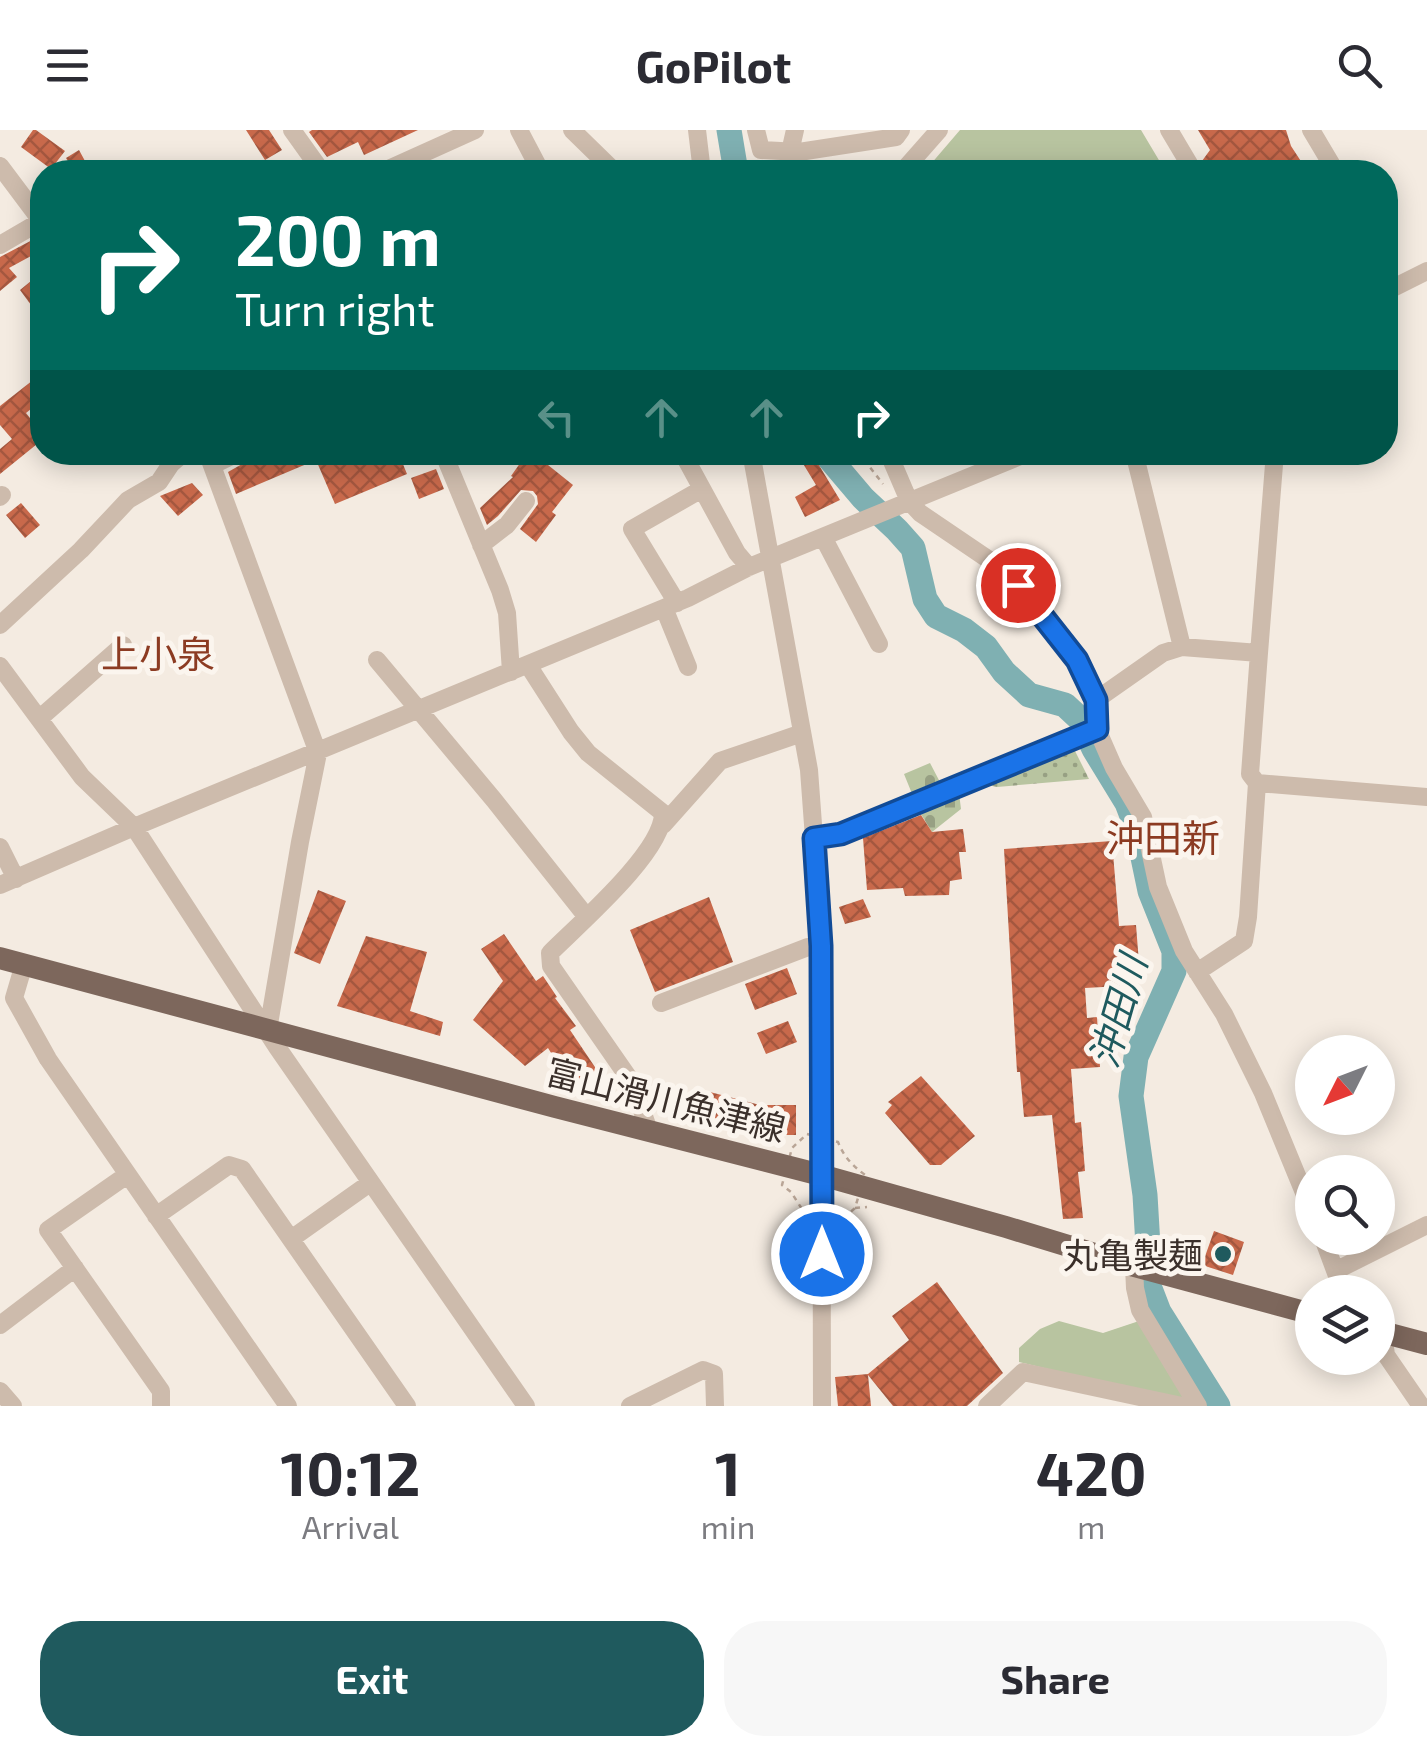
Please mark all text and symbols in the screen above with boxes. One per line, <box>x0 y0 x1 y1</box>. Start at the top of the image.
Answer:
icon: menu <box>40 38 95 93</box>
text: GoPilot <box>636 38 791 92</box>
icon: search <box>1332 38 1387 93</box>
text: 200 m <box>235 196 441 280</box>
icon: right <box>70 200 200 330</box>
text: Turn right <box>235 281 435 335</box>
icon: left <box>529 390 584 445</box>
icon: ahead <box>634 390 689 445</box>
icon: ahead <box>739 390 794 445</box>
icon: right <box>844 390 899 445</box>
pin <box>976 543 1061 628</box>
icon: arrive <box>991 558 1046 613</box>
district label: 上小泉 <box>101 630 215 676</box>
district label: 沖田新 <box>1106 814 1220 860</box>
water label: 沖田川 <box>1079 946 1156 1072</box>
north arrow <box>1295 1035 1395 1135</box>
map controls <box>1295 1035 1395 1375</box>
street label: 富山滑川魚津線 <box>542 1049 790 1149</box>
button: search <box>1295 1155 1395 1255</box>
position arrow <box>770 1202 874 1306</box>
place label: 丸亀製麺 <box>1063 1233 1203 1275</box>
marker: 丸亀製麺 <box>1212 1243 1234 1265</box>
button: layers <box>1295 1275 1395 1375</box>
text: 10:12 <box>280 1436 420 1508</box>
text: 1 <box>715 1436 741 1508</box>
text: 420 <box>1036 1436 1147 1508</box>
text: Arrival <box>302 1507 399 1545</box>
text: min <box>701 1507 755 1545</box>
text: m <box>1077 1507 1105 1545</box>
button: Exit <box>40 1621 704 1736</box>
button: Share <box>724 1621 1387 1736</box>

